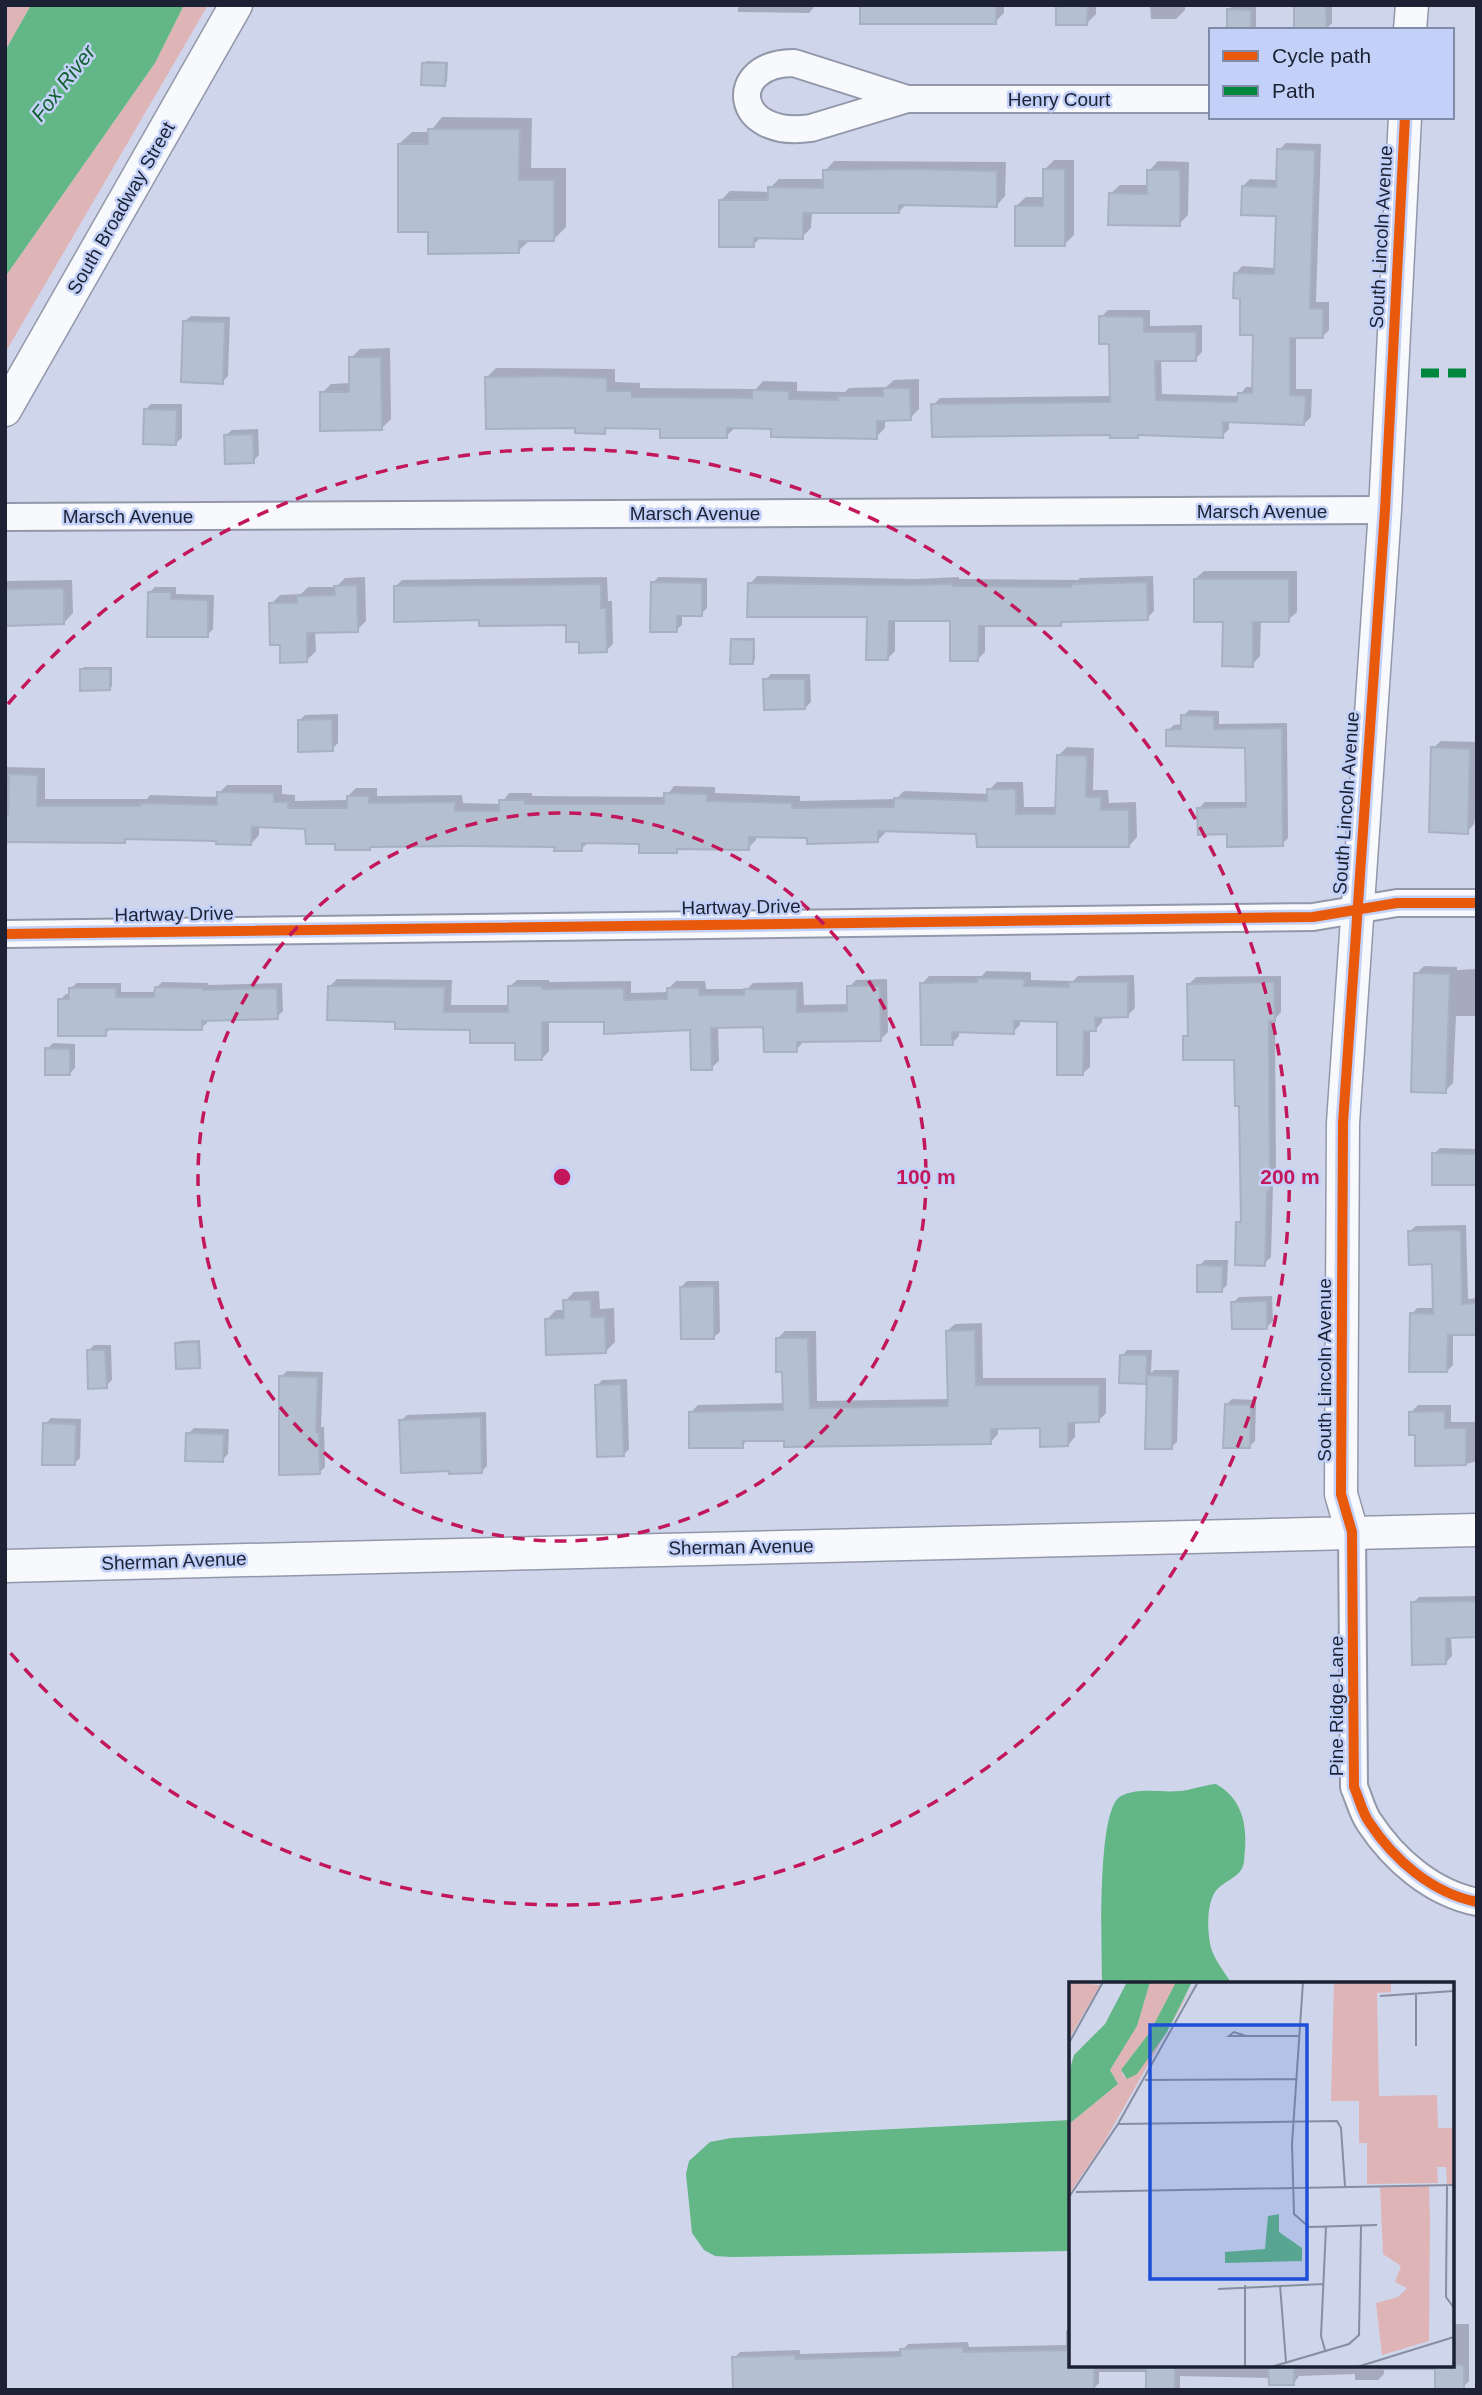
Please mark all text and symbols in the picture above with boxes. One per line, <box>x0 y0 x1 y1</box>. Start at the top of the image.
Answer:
legend <box>1209 28 1454 119</box>
water label: Fox River <box>26 40 100 125</box>
text: Cycle path <box>1272 44 1371 67</box>
text: Path <box>1272 79 1315 102</box>
street label: Henry Court <box>1008 89 1111 110</box>
street label: South Broadway Street <box>63 118 179 298</box>
street label: South Lincoln Avenue <box>1366 145 1396 329</box>
street label: Marsch Avenue <box>1197 501 1327 522</box>
street label: Marsch Avenue <box>630 503 760 524</box>
street label: Marsch Avenue <box>63 506 193 527</box>
street label: South Lincoln Avenue <box>1329 711 1363 895</box>
street label: Hartway Drive <box>681 895 801 919</box>
street label: Hartway Drive <box>114 902 234 926</box>
centre of rings <box>550 1165 574 1189</box>
text: 100 m <box>896 1165 956 1188</box>
text: 200 m <box>1260 1165 1320 1188</box>
street label: South Lincoln Avenue <box>1314 1278 1335 1462</box>
street label: Sherman Avenue <box>668 1535 814 1559</box>
street label: Sherman Avenue <box>101 1548 247 1574</box>
street label: Pine Ridge Lane <box>1326 1636 1347 1776</box>
inset map <box>1069 1982 1454 2367</box>

